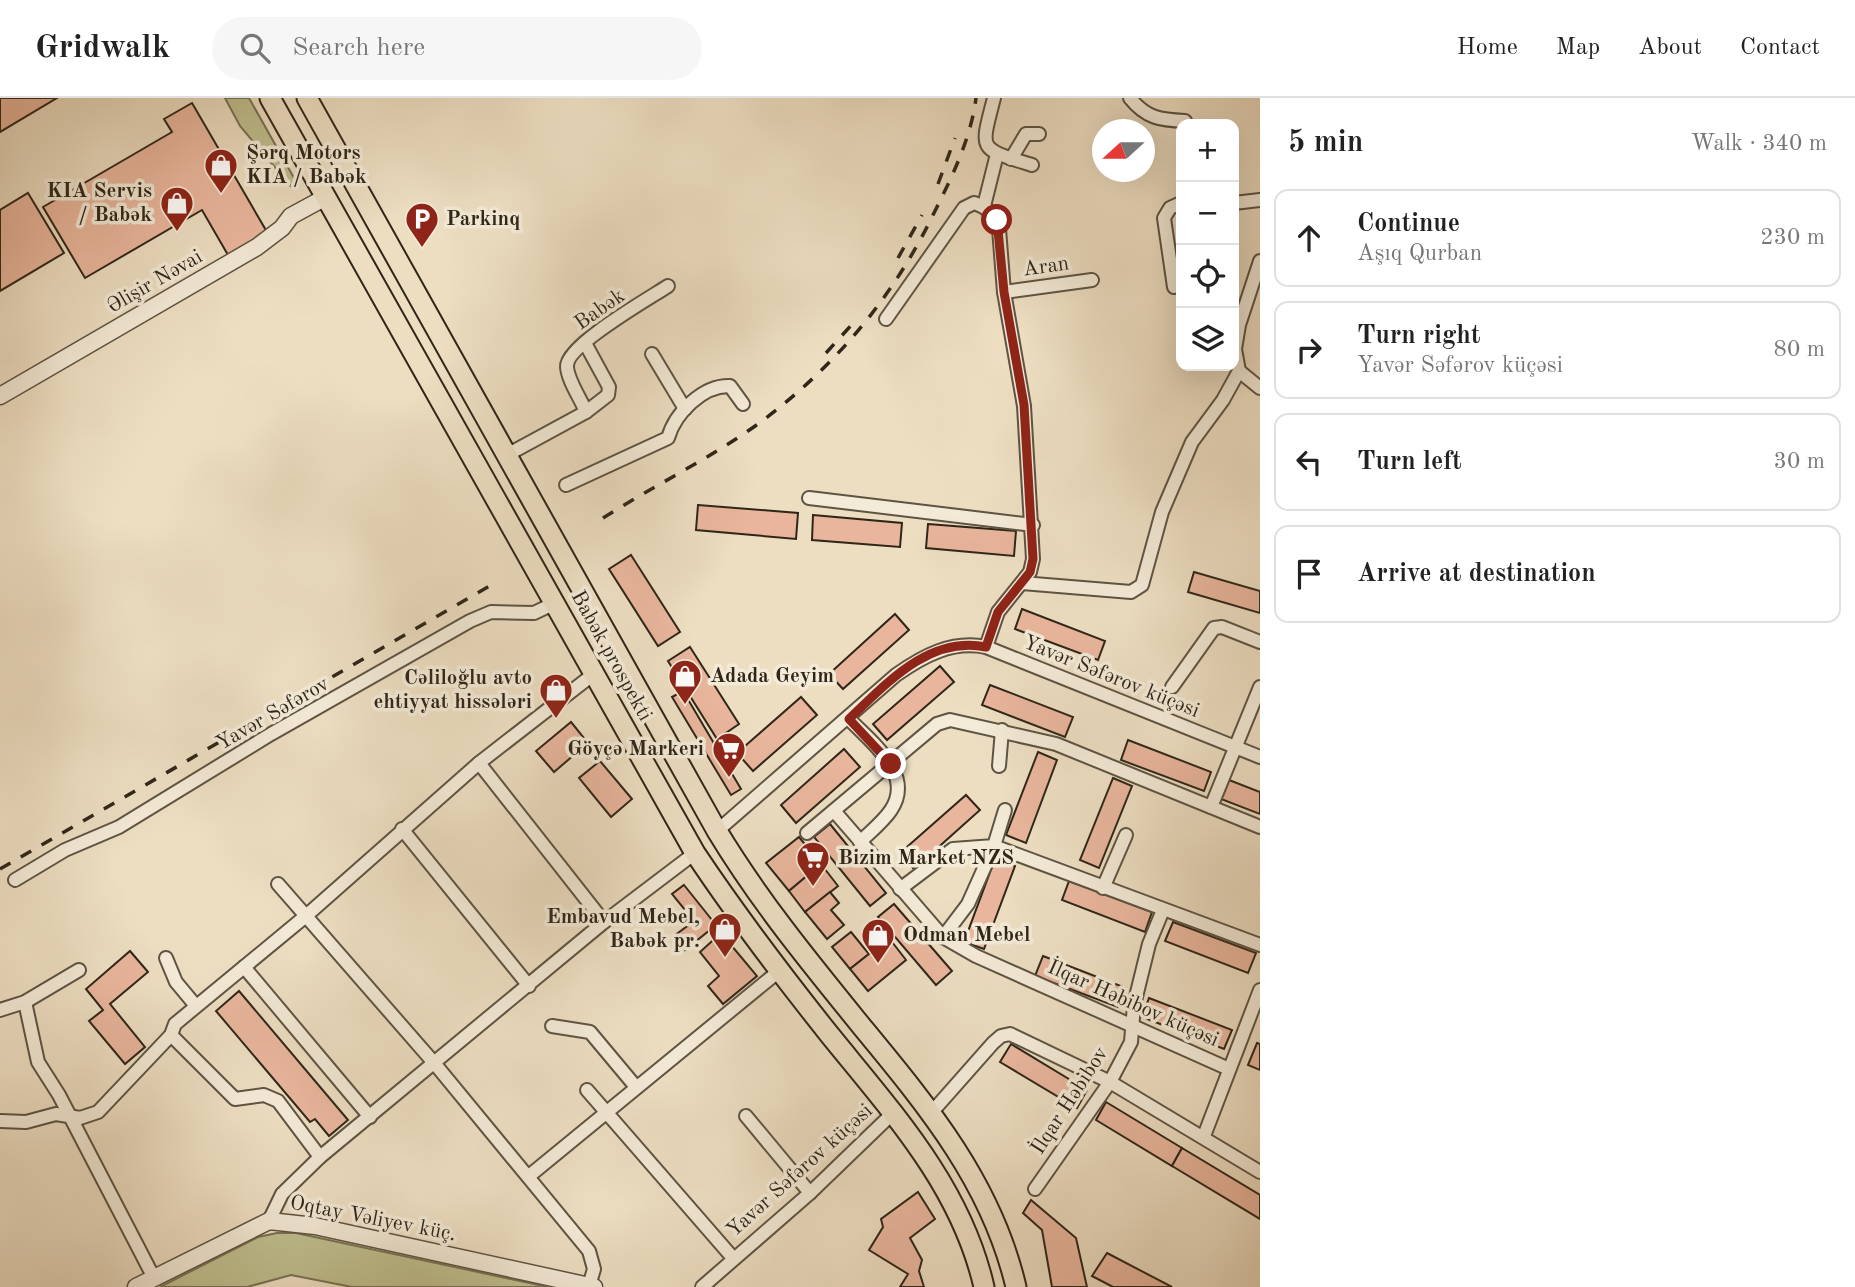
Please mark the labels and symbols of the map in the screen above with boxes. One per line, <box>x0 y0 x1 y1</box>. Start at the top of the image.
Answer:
north arrow <box>1092 119 1155 182</box>
place label: Şərq Motors KIA / Babək <box>246 143 367 188</box>
shop icon: Şərq Motors KIA / Babək <box>202 146 240 195</box>
place label: KIA Servis / Babək <box>46 181 152 226</box>
shop icon: KIA Servis / Babək <box>158 184 196 233</box>
parking icon: Parkinq <box>403 200 441 249</box>
route start <box>981 204 1012 235</box>
place label: Parkinq <box>446 209 520 230</box>
street label: Əlişir Nəvai <box>104 246 206 318</box>
street label: Aran <box>1022 253 1070 281</box>
street label: Babək <box>571 285 629 335</box>
street label: Babək prospekti <box>567 587 655 725</box>
street label: Yavər Səfərov küçəsi <box>1020 632 1202 722</box>
shop icon: Adada Geyim <box>666 657 704 706</box>
place label: Adada Geyim <box>710 666 834 687</box>
place label: Cəliloğlu avto ehtiyyat hissələri <box>373 668 532 713</box>
shop icon: Cəliloğlu avto ehtiyyat hissələri <box>537 671 575 720</box>
street label: Yavər Səfərov <box>213 673 333 755</box>
supermarket icon: Göyçə Markeri <box>710 730 748 779</box>
place label: Göyçə Markeri <box>567 739 704 760</box>
route end <box>875 748 906 779</box>
supermarket icon: Bizim Market NZS <box>794 839 832 888</box>
place label: Bizim Market NZS <box>838 848 1014 869</box>
place label: Embavud Mebel, Babək pr. <box>546 907 700 952</box>
shop icon: Embavud Mebel, Babək pr. <box>706 910 744 959</box>
shop icon: Odman Mebel <box>859 916 897 965</box>
place label: Odman Mebel <box>903 925 1030 946</box>
street label: İlqar Həbibov küçəsi <box>1044 953 1223 1051</box>
street label: İlqar Həbibov <box>1024 1041 1112 1158</box>
street label: Yavər Səfərov küçəsi <box>723 1100 877 1242</box>
street label: Oqtay Vəliyev küç. <box>288 1193 458 1245</box>

